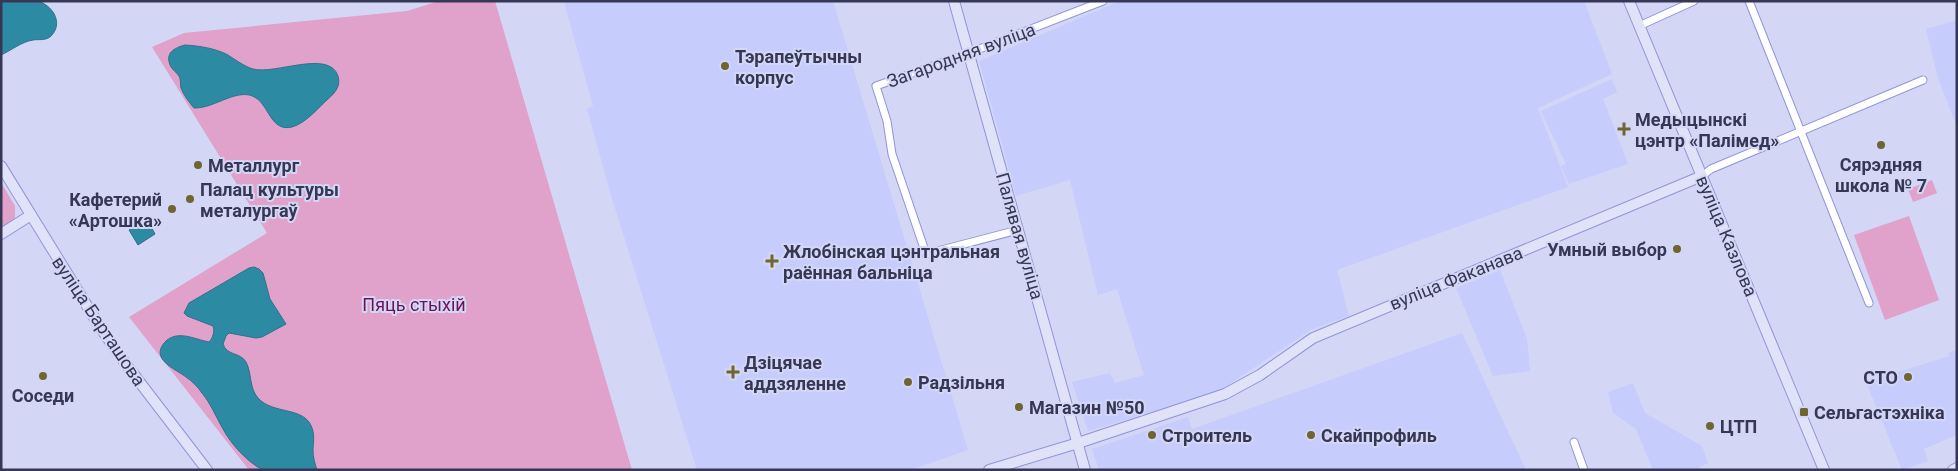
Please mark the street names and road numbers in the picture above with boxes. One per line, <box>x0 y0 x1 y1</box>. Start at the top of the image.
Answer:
street label: Загародняя вуліца <box>884 18 1038 92</box>
street label: Палявая вуліца <box>992 170 1048 302</box>
street label: вуліца Казлова <box>1692 172 1762 300</box>
street label: вуліца Факанава <box>1386 242 1526 314</box>
street label: вуліца Барташова <box>48 252 150 390</box>

